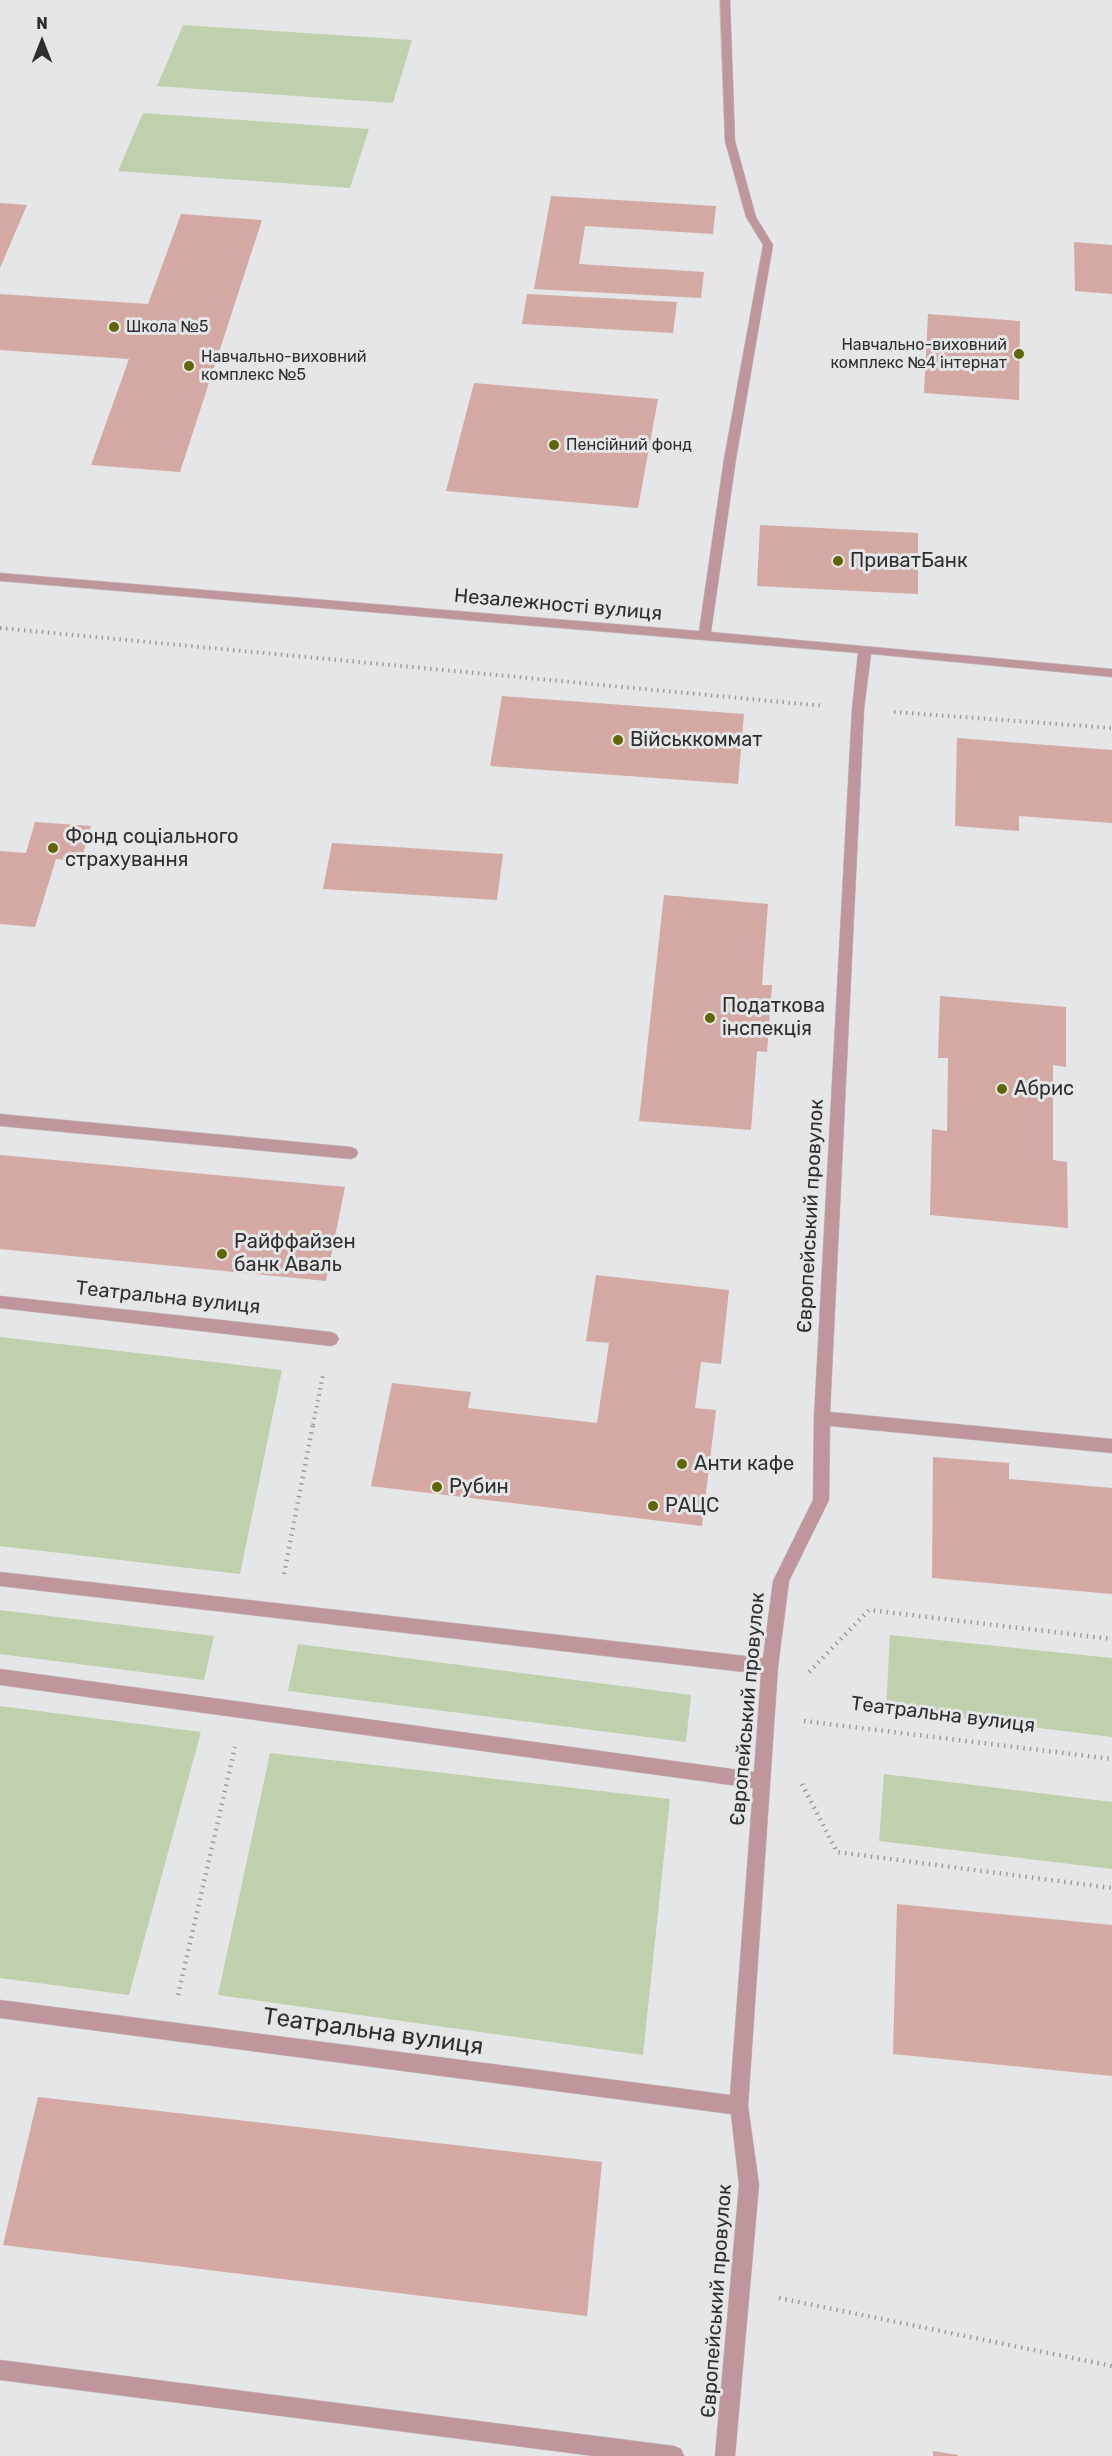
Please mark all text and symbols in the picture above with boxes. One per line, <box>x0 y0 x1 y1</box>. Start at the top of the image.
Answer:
north arrow <box>12 12 72 72</box>
text: N <box>36 14 48 33</box>
place label: Школа №5 <box>126 317 209 337</box>
marker: Школа №5 <box>107 320 121 334</box>
place label: Навчально-виховний комплекс №4 інтернат <box>831 335 1007 373</box>
place label: Навчально-виховний комплекс №5 <box>201 347 367 385</box>
marker: Навчально-виховний комплекс №4 інтернат <box>1012 347 1026 361</box>
marker: Навчально-виховний комплекс №5 <box>182 359 196 373</box>
place label: Пенсійний фонд <box>566 435 692 455</box>
marker: Пенсійний фонд <box>547 438 561 452</box>
place label: ПриватБанк <box>850 549 968 573</box>
marker: ПриватБанк <box>831 554 845 568</box>
street label: Незалежності вулиця <box>453 584 663 626</box>
place label: Військкоммат <box>630 728 762 752</box>
marker: Військкоммат <box>611 733 625 747</box>
place label: Фонд соціального страхування <box>65 825 239 872</box>
marker: Фонд соціального страхування <box>46 841 60 855</box>
place label: Податкова інспекція <box>722 994 825 1041</box>
marker: Податкова інспекція <box>703 1011 717 1025</box>
place label: Абрис <box>1014 1077 1074 1101</box>
marker: Абрис <box>995 1082 1009 1096</box>
street label: Європейський провулок <box>793 1098 829 1334</box>
place label: Райффайзен банк Аваль <box>234 1230 356 1277</box>
marker: Райффайзен банк Аваль <box>215 1247 229 1261</box>
street label: Театральна вулиця <box>75 1276 261 1320</box>
place label: Анти кафе <box>694 1452 794 1476</box>
marker: Анти кафе <box>675 1457 689 1471</box>
place label: Рубин <box>449 1475 509 1499</box>
marker: Рубин <box>430 1480 444 1494</box>
place label: РАЦС <box>665 1494 719 1518</box>
marker: РАЦС <box>646 1499 660 1513</box>
street label: Європейський провулок <box>726 1591 770 1827</box>
street label: Театральна вулиця <box>850 1692 1036 1738</box>
street label: Театральна вулиця <box>261 2002 485 2062</box>
street label: Європейський провулок <box>697 2183 737 2419</box>

